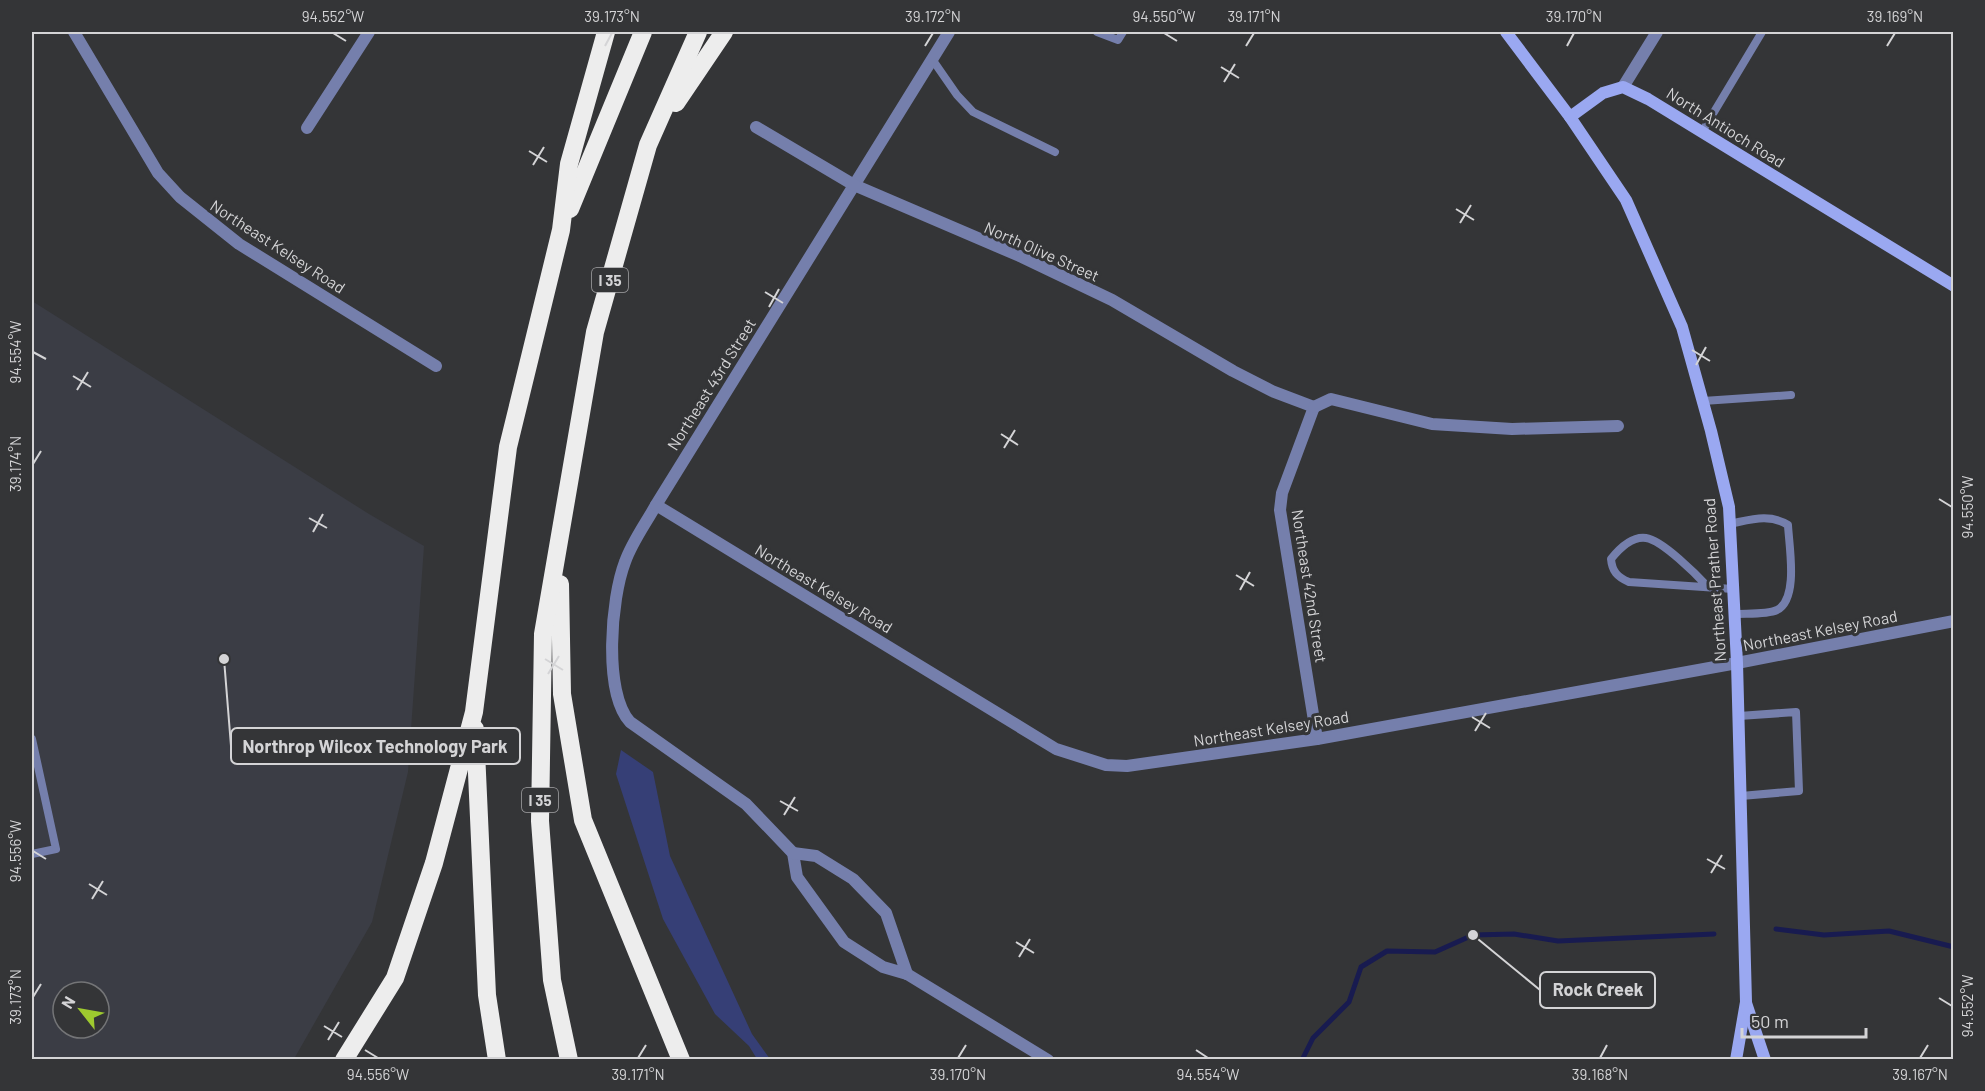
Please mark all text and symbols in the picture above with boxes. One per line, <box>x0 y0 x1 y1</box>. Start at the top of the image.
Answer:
text: 94.552°W <box>302 7 364 25</box>
text: 39.173°N <box>584 7 640 25</box>
text: 39.172°N <box>905 7 961 25</box>
text: 94.550°W <box>1132 7 1196 25</box>
text: 39.171°N <box>1227 7 1281 25</box>
text: 39.170°N <box>1546 7 1602 25</box>
text: 39.169°N <box>1867 7 1923 25</box>
street label: North Antioch Road <box>1663 83 1789 171</box>
street label: Northeast Kelsey Road <box>207 195 349 297</box>
street label: North Olive Street <box>982 217 1102 285</box>
road number: I 35 <box>592 268 628 292</box>
street label: Northeast 43rd Street <box>663 315 759 453</box>
text: 94.554°W <box>6 321 24 383</box>
text: 39.174°N <box>6 436 24 492</box>
text: 94.550°W <box>1958 475 1976 539</box>
street label: Northeast Prather Road <box>1699 498 1729 662</box>
street label: Northeast 42nd Street <box>1289 508 1331 664</box>
street label: Northeast Kelsey Road <box>752 539 896 637</box>
street label: Northeast Kelsey Road <box>1741 606 1899 654</box>
street label: Northeast Kelsey Road <box>1192 706 1350 750</box>
callout: Northrop Wilcox Technology Park <box>231 728 520 764</box>
text: Northrop Wilcox Technology Park <box>242 735 508 757</box>
road number: I 35 <box>522 788 558 812</box>
text: 94.556°W <box>6 820 24 882</box>
text: 39.173°N <box>6 969 24 1025</box>
callout: Rock Creek <box>1540 972 1655 1008</box>
text: 94.552°W <box>1958 975 1976 1037</box>
text: Rock Creek <box>1553 978 1644 1000</box>
north arrow <box>51 980 111 1040</box>
text: N <box>57 993 79 1011</box>
scale bar <box>1742 1001 1866 1039</box>
text: 50 m <box>1751 1010 1789 1032</box>
text: 94.556°W <box>347 1065 409 1083</box>
text: 39.171°N <box>611 1065 665 1083</box>
text: 39.170°N <box>930 1065 986 1083</box>
text: 94.554°W <box>1177 1065 1239 1083</box>
text: 39.168°N <box>1572 1065 1628 1083</box>
text: 39.167°N <box>1892 1065 1948 1083</box>

